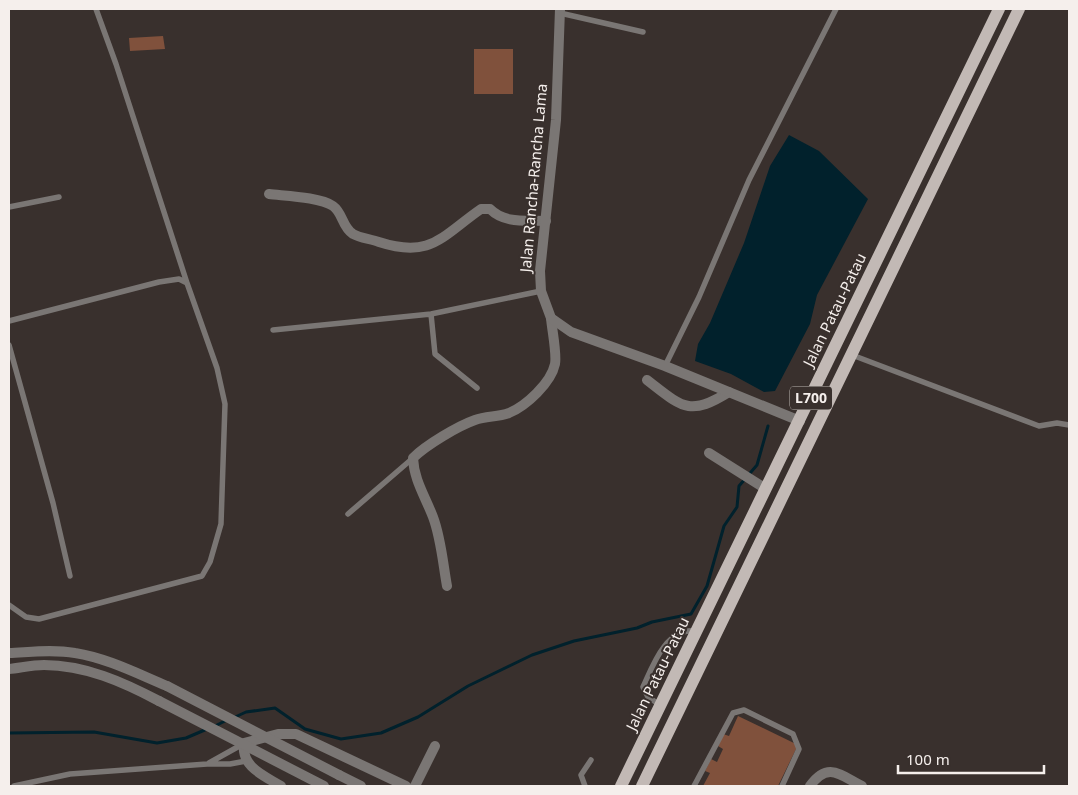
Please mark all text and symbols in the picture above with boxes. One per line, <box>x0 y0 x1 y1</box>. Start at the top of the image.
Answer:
street label: Jalan Rancha-Rancha Lama <box>515 83 551 275</box>
street label: Jalan Patau-Patau <box>797 249 870 371</box>
road number: L700 <box>790 386 832 409</box>
street label: Jalan Patau-Patau <box>620 613 693 735</box>
scale bar <box>898 742 1044 774</box>
text: 100 m <box>906 749 950 769</box>

